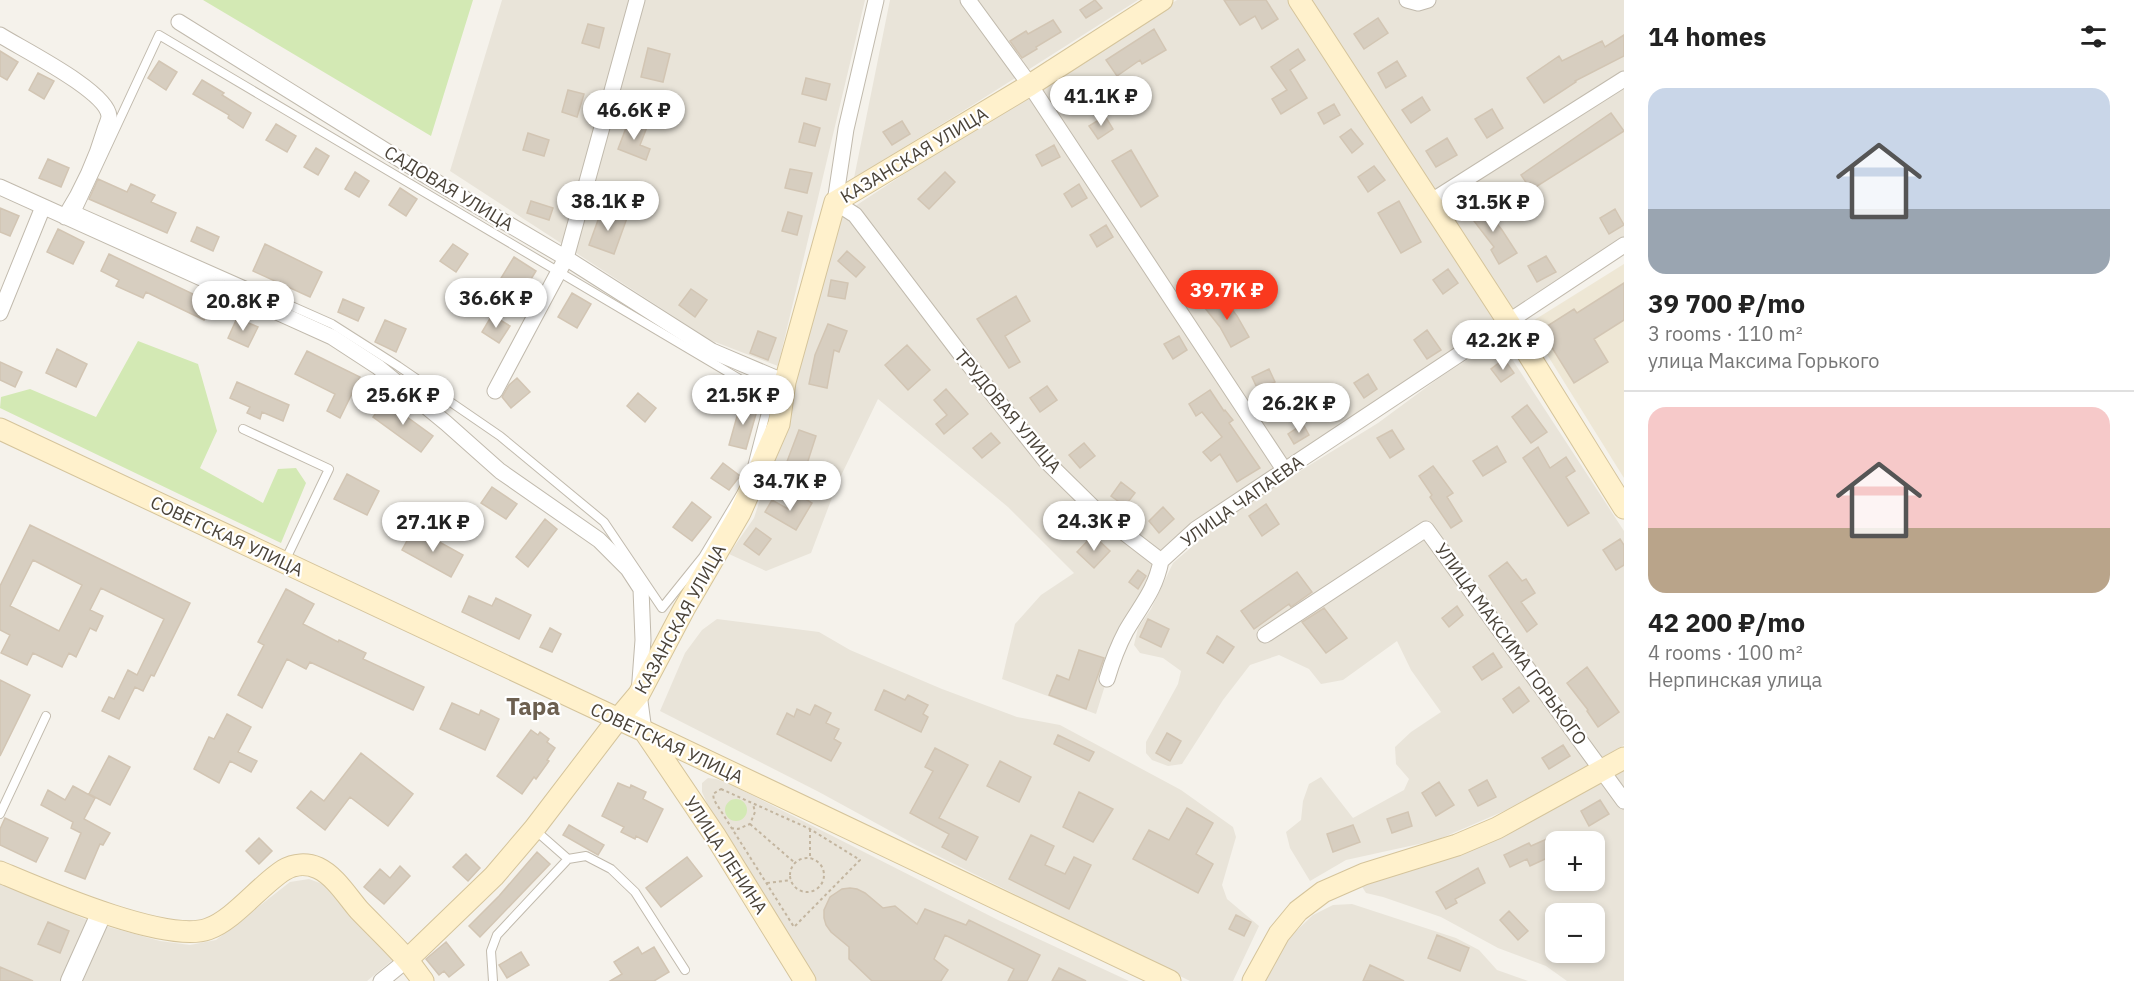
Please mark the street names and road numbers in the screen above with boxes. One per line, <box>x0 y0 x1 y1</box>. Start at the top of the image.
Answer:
street label: КАЗАНСКАЯ УЛИЦА <box>836 102 992 208</box>
street label: САДОВАЯ УЛИЦА <box>380 140 518 236</box>
street label: ТРУДОВАЯ УЛИЦА <box>949 344 1067 478</box>
street label: УЛИЦА ЧАПАЕВА <box>1176 450 1308 552</box>
street label: СОВЕТСКАЯ УЛИЦА <box>147 491 307 582</box>
street label: УЛИЦА МАКСИМА ГОРЬКОГО <box>1430 538 1592 750</box>
street label: КАЗАНСКАЯ УЛИЦА <box>629 540 731 698</box>
street label: СОВЕТСКАЯ УЛИЦА <box>587 698 747 789</box>
street label: УЛИЦА ЛЕНИНА <box>679 792 773 919</box>

